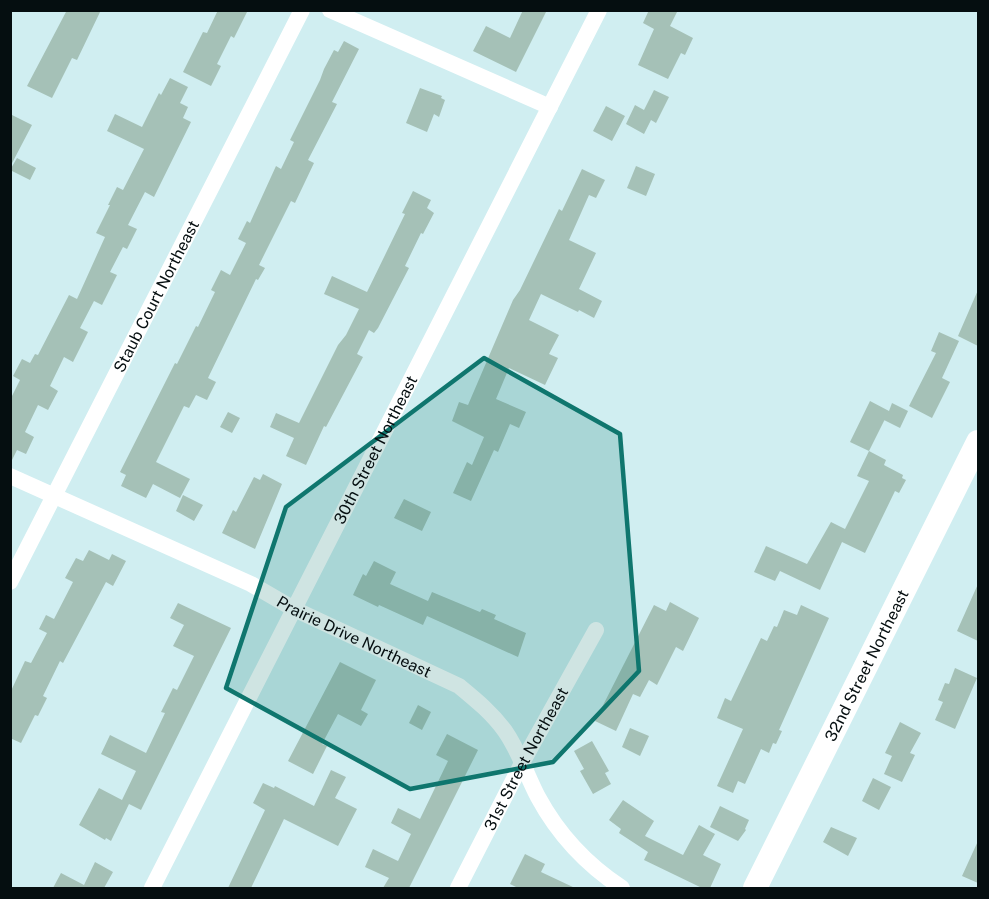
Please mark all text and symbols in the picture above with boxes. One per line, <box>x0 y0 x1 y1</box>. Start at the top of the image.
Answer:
street label: Staub Court Northeast <box>110 217 203 376</box>
street label: 30th Street Northeast <box>330 372 421 527</box>
street label: 32nd Street Northeast <box>821 586 913 745</box>
street label: Prairie Drive Northeast <box>273 592 434 682</box>
street label: 31st Street Northeast <box>480 684 572 834</box>

